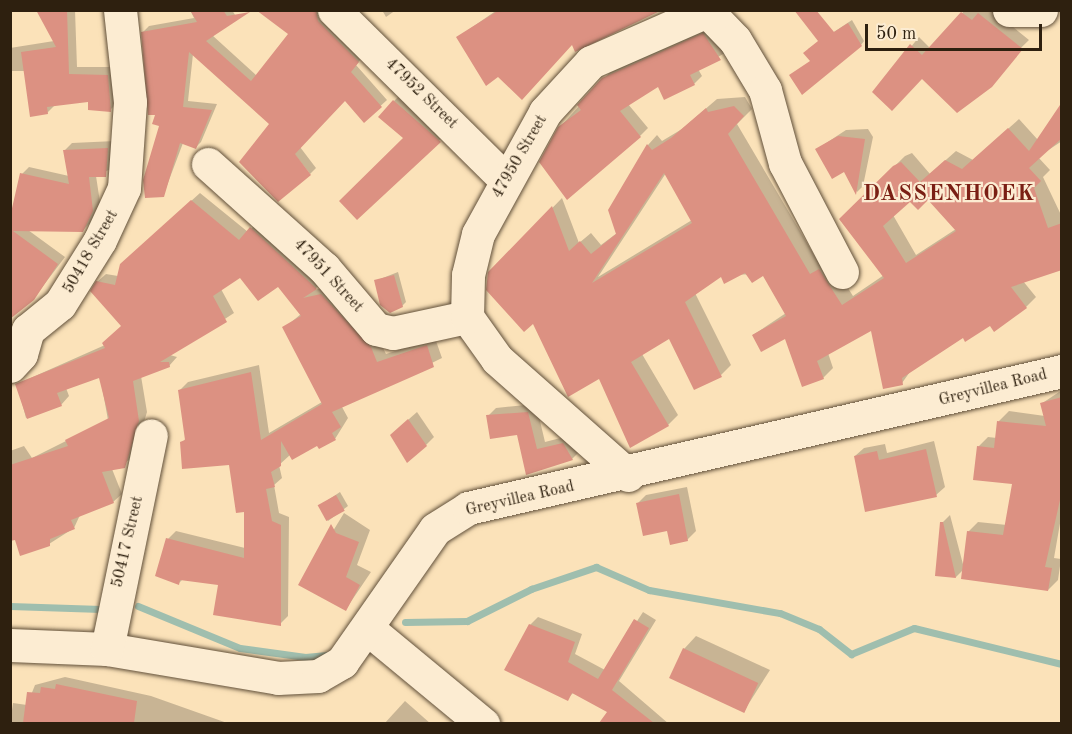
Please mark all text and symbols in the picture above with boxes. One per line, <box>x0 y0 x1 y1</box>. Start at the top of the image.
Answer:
scale bar <box>868 12 1045 50</box>
text: 50 m <box>876 25 916 43</box>
street label: 47952 Street <box>381 55 461 133</box>
street label: 47950 Street <box>488 112 552 202</box>
district label: DASSENHOEK <box>863 182 1035 208</box>
street label: 50418 Street <box>59 207 123 297</box>
street label: 47951 Street <box>289 235 367 317</box>
street label: Greyvillea Road <box>937 365 1049 411</box>
street label: Greyvillea Road <box>464 477 576 521</box>
street label: 50417 Street <box>108 494 148 590</box>

